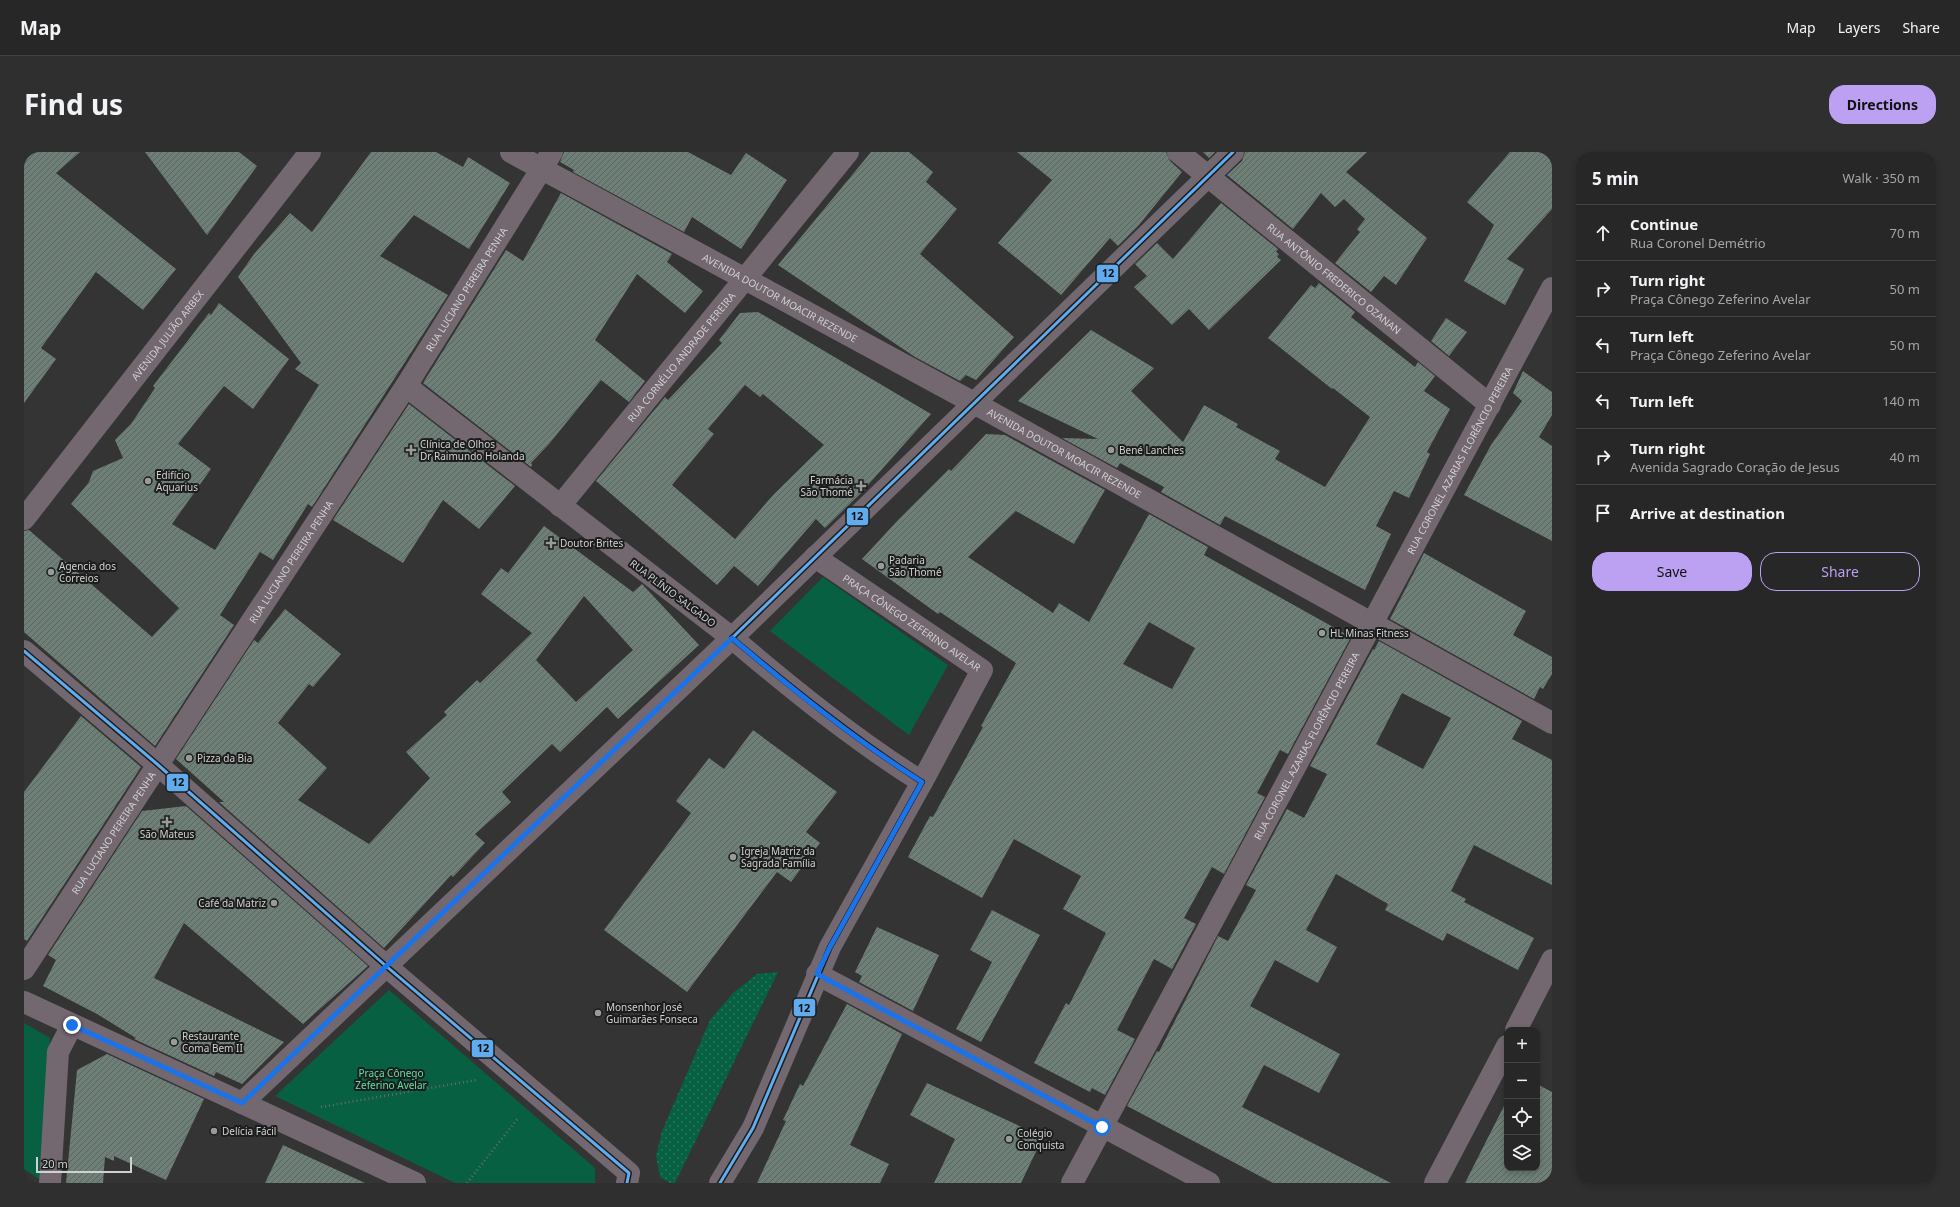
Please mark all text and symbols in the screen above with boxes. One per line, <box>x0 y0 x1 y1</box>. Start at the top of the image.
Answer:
text: Map <box>20 15 61 41</box>
text: Map <box>1787 18 1816 37</box>
text: Layers <box>1838 18 1880 37</box>
text: Share <box>1902 18 1940 37</box>
text: Find us <box>24 85 123 123</box>
button: Directions <box>1829 85 1936 124</box>
text: 5 min <box>1592 167 1639 190</box>
text: Walk · 350 m <box>1842 169 1920 187</box>
text: Continue <box>1630 214 1698 234</box>
street label: RUA ANTÔNIO FREDERICO OZANAN <box>1264 220 1404 337</box>
icon: ahead <box>1592 222 1614 244</box>
street label: RUA LUCIANO PEREIRA PENHA <box>422 224 511 354</box>
text: 70 m <box>1890 224 1920 242</box>
text: Rua Coronel Demétrio <box>1630 234 1766 252</box>
street label: AVENIDA DOUTOR MOACIR REZENDE <box>700 250 860 345</box>
line badge: 12 <box>1096 264 1119 283</box>
text: 12 <box>1102 265 1114 280</box>
text: Turn right <box>1630 270 1705 290</box>
icon: right <box>1592 278 1614 300</box>
text: 50 m <box>1890 280 1920 298</box>
street label: AVENIDA JULIÃO ARBEX <box>128 287 207 383</box>
street label: RUA CORNÉLIO ANDRADE PEREIRA <box>624 289 739 425</box>
text: Praça Cônego Zeferino Avelar <box>1630 290 1811 308</box>
text: Turn left <box>1630 326 1694 346</box>
icon: left <box>1592 334 1614 356</box>
text: 50 m <box>1890 336 1920 354</box>
text: Praça Cônego Zeferino Avelar <box>1630 346 1811 364</box>
street label: RUA CORONEL AZARIAS FLORÊNCIO PEREIRA <box>1403 363 1516 557</box>
icon: left <box>1592 390 1614 412</box>
text: Turn left <box>1630 391 1694 411</box>
text: 140 m <box>1882 392 1920 410</box>
street label: AVENIDA DOUTOR MOACIR REZENDE <box>985 405 1144 501</box>
place label: Clínica de Olhos Dr Raimundo Holanda <box>420 437 525 463</box>
text: Turn right <box>1630 438 1705 458</box>
place label: Bené Lanches <box>1119 443 1184 457</box>
marker: Clínica de Olhos Dr Raimundo Holanda <box>405 444 417 456</box>
marker: Bené Lanches <box>1106 445 1116 455</box>
icon: right <box>1592 446 1614 468</box>
text: 40 m <box>1890 448 1920 466</box>
text: Avenida Sagrado Coração de Jesus <box>1630 458 1840 476</box>
place label: Edifício Aquarius <box>156 468 198 494</box>
place label: Farmácia São Thomé <box>800 473 853 499</box>
marker: Edifício Aquarius <box>143 476 153 486</box>
marker: Farmácia São Thomé <box>856 481 866 491</box>
street label: RUA LUCIANO PEREIRA PENHA <box>246 497 337 626</box>
icon: arrive <box>1592 502 1614 524</box>
text: Arrive at destination <box>1630 503 1785 523</box>
line badge: 12 <box>846 507 869 526</box>
text: 12 <box>851 508 863 523</box>
place label: Doutor Brites <box>560 536 623 550</box>
marker: Doutor Brites <box>545 537 557 549</box>
button: Save <box>1592 552 1752 591</box>
button: Share <box>1760 552 1920 591</box>
place label: Padaria São Thomé <box>889 553 942 579</box>
street label: RUA PLÍNIO SALGADO <box>627 556 719 630</box>
place label: Agencia dos Correios <box>59 559 116 585</box>
marker: Padaria São Thomé <box>876 561 886 571</box>
marker: Agencia dos Correios <box>46 567 56 577</box>
street label: PRAÇA CÔNEGO ZEFERINO AVELAR <box>840 571 984 675</box>
place label: HL Minas Fitness <box>1330 626 1409 640</box>
marker: HL Minas Fitness <box>1317 628 1327 638</box>
street label: RUA CORONEL AZARIAS FLORÊNCIO PEREIRA <box>1250 649 1363 842</box>
place label: Pizza da Bia <box>197 751 252 765</box>
marker: Pizza da Bia <box>184 753 194 763</box>
street label: RUA LUCIANO PEREIRA PENHA <box>68 768 159 897</box>
line badge: 12 <box>166 773 189 792</box>
text: 12 <box>172 774 184 789</box>
marker: São Mateus <box>162 817 172 827</box>
place label: São Mateus <box>140 827 195 841</box>
place label: Igreja Matriz da Sagrada Família <box>741 844 816 870</box>
marker: Igreja Matriz da Sagrada Família <box>728 852 738 862</box>
place label: Café da Matriz <box>198 896 266 910</box>
marker: Café da Matriz <box>269 898 279 908</box>
line badge: 12 <box>793 998 816 1017</box>
place label: Monsenhor José Guimarães Fonseca <box>606 1000 698 1026</box>
text: 12 <box>798 1000 810 1015</box>
marker: Monsenhor José Guimarães Fonseca <box>593 1008 603 1018</box>
route end <box>63 1016 81 1034</box>
map controls <box>1504 1027 1540 1171</box>
button: + <box>1504 1027 1540 1063</box>
place label: Restaurante Coma Bem II <box>182 1029 243 1055</box>
marker: Restaurante Coma Bem II <box>169 1037 179 1047</box>
line badge: 12 <box>471 1039 494 1058</box>
text: 12 <box>477 1040 489 1055</box>
button: − <box>1504 1063 1540 1099</box>
park label: Praça Cônego Zeferino Avelar <box>355 1066 427 1092</box>
button: locate <box>1504 1099 1540 1135</box>
route start <box>1093 1118 1111 1136</box>
place label: Delícia Fácil <box>222 1124 276 1138</box>
marker: Delícia Fácil <box>209 1126 219 1136</box>
place label: Colégio Conquista <box>1017 1126 1064 1152</box>
marker: Colégio Conquista <box>1004 1134 1014 1144</box>
button: layers <box>1504 1135 1540 1171</box>
scale bar <box>36 1155 132 1174</box>
text: 20 m <box>42 1156 68 1171</box>

